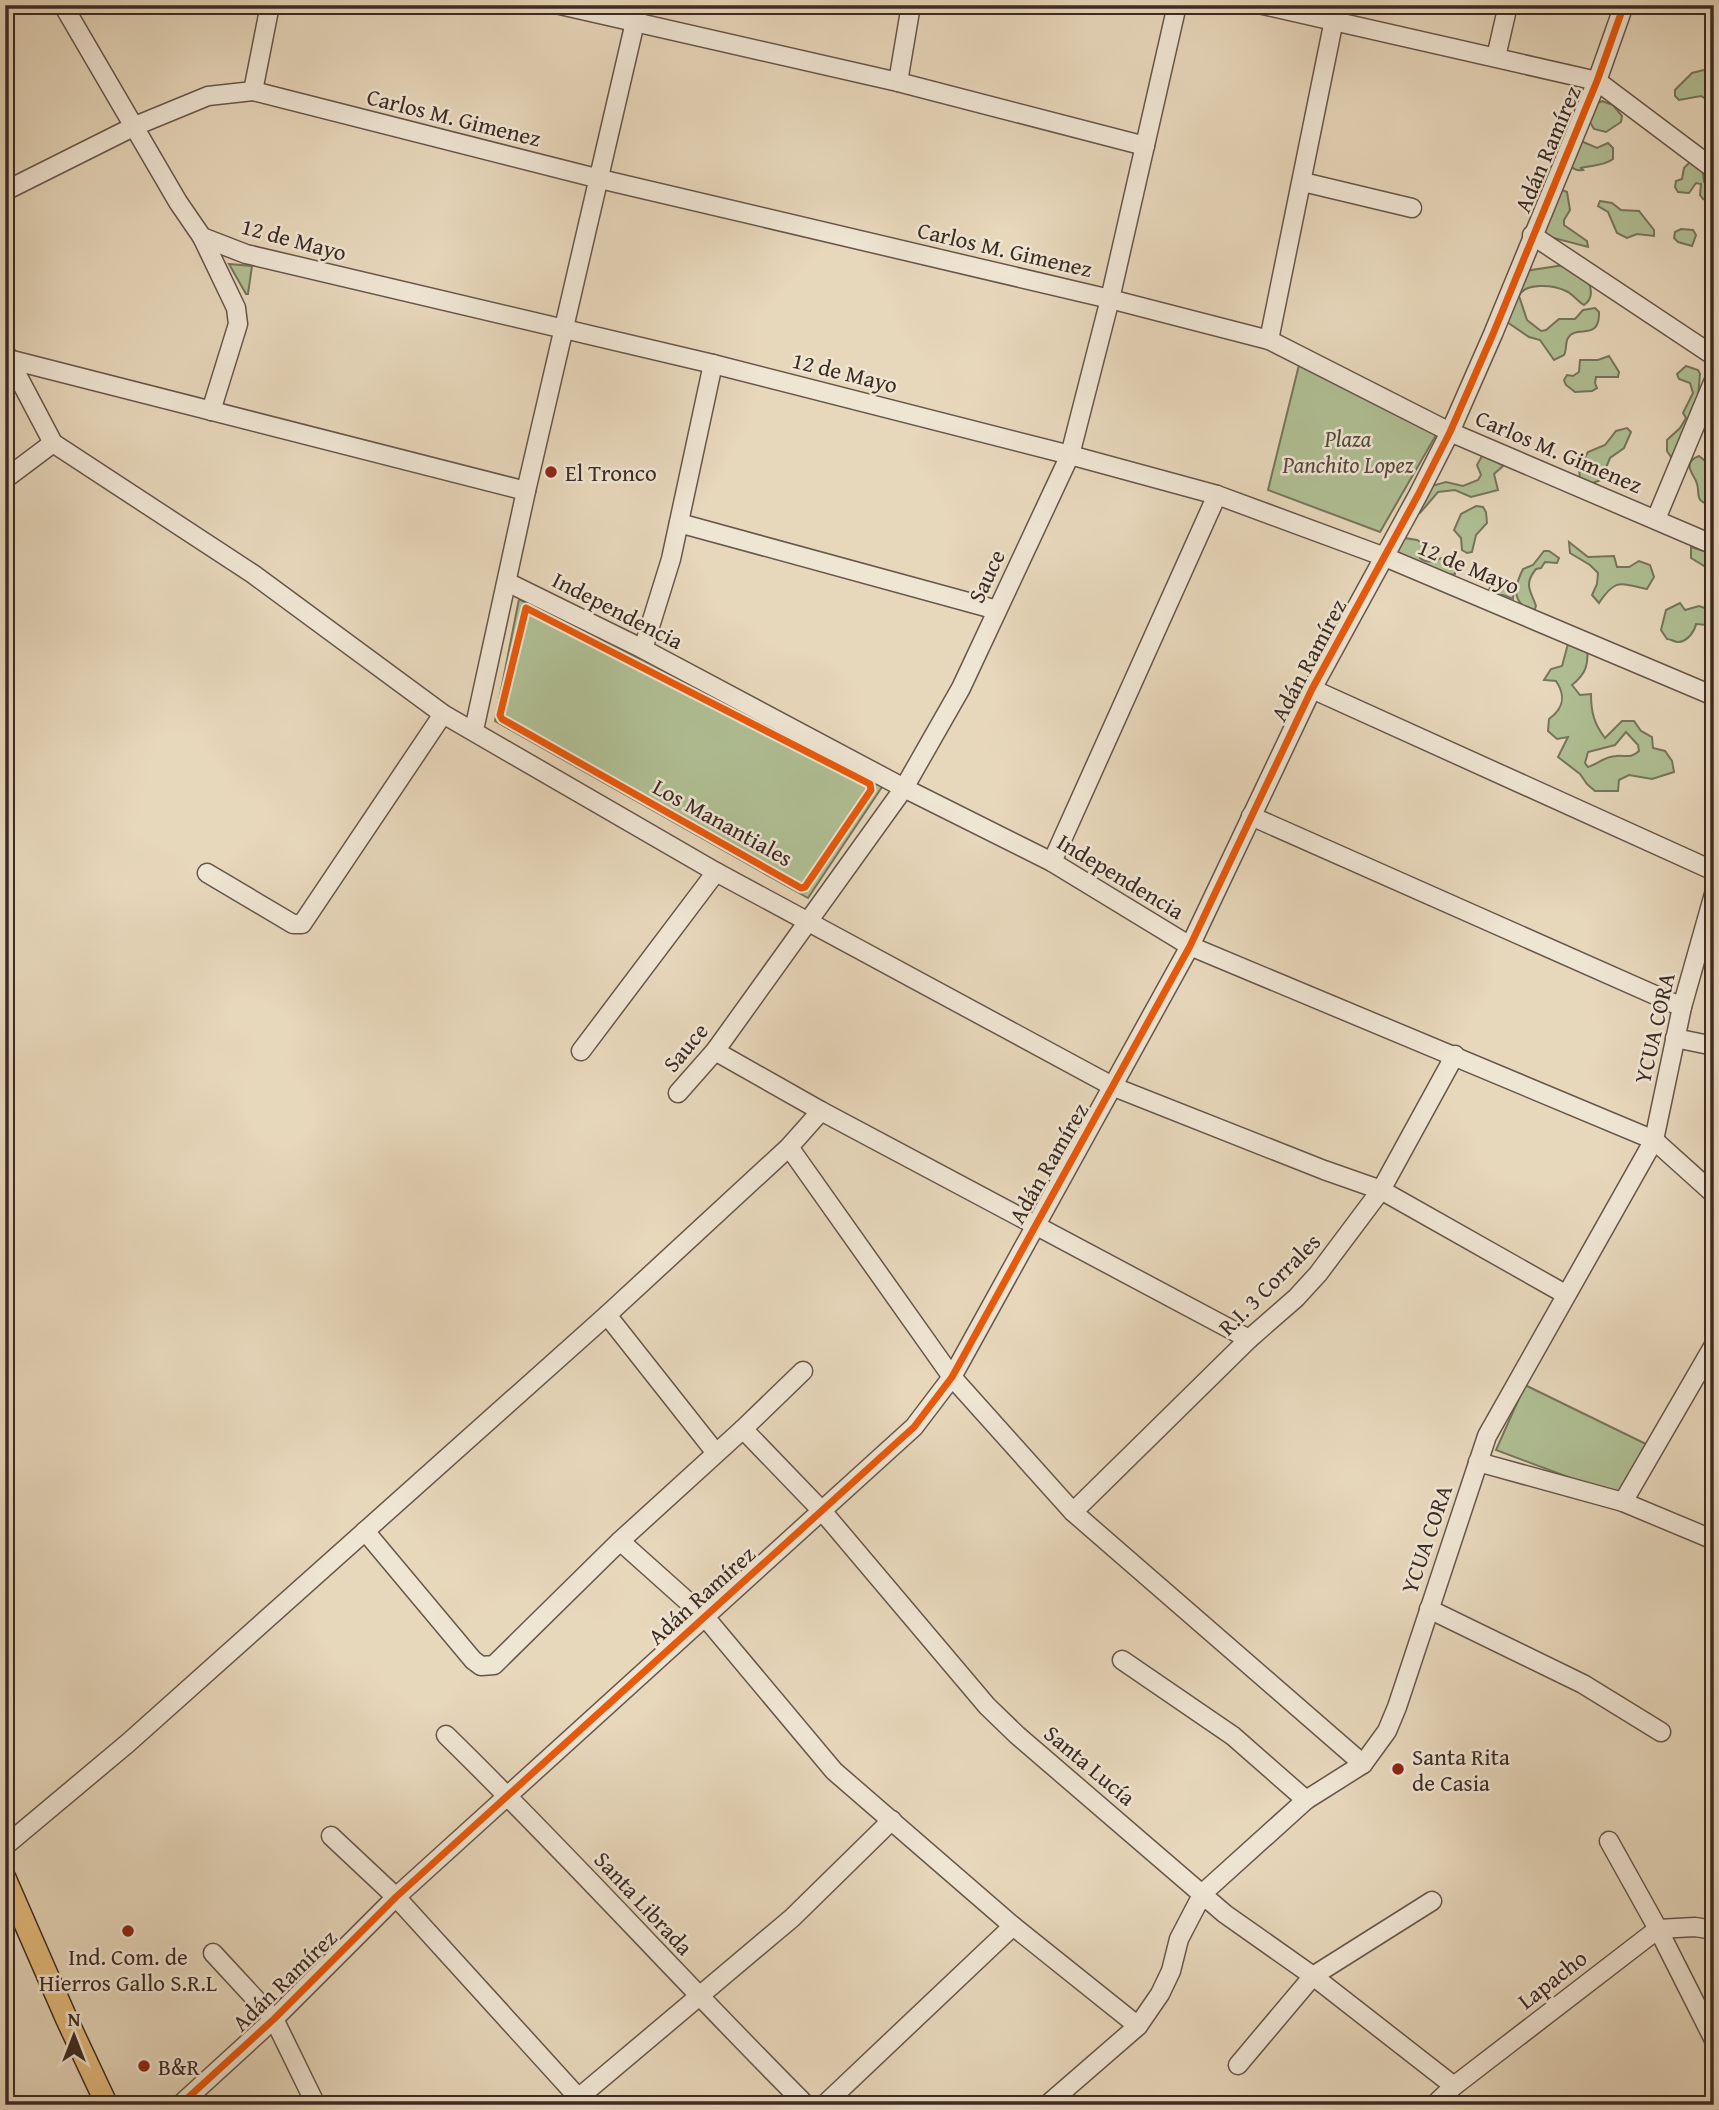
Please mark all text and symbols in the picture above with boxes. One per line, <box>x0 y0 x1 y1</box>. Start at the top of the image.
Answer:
street label: Carlos M. Gimenez <box>364 79 544 155</box>
street label: Adán Ramírez <box>1506 81 1588 217</box>
street label: 12 de Mayo <box>238 209 350 269</box>
street label: Carlos M. Gimenez <box>915 213 1095 285</box>
street label: 12 de Mayo <box>789 343 901 401</box>
street label: Carlos M. Gimenez <box>1471 401 1647 501</box>
park label: Plaza Panchito Lopez <box>1281 422 1414 481</box>
place label: El Tronco <box>565 456 657 489</box>
marker: El Tronco <box>543 464 559 480</box>
street label: 12 de Mayo <box>1413 530 1525 602</box>
street label: Sauce <box>959 544 1013 608</box>
street label: Independencia <box>547 563 689 657</box>
street label: Adán Ramírez <box>1262 593 1354 727</box>
street label: Los Manantiales <box>647 770 799 874</box>
street label: Independencia <box>1051 825 1191 927</box>
street label: YCUA CORA <box>1625 969 1683 1087</box>
street label: Sauce <box>655 1015 715 1079</box>
street label: Adán Ramírez <box>1000 1097 1096 1229</box>
street label: R.I. 3 Corrales <box>1210 1225 1328 1343</box>
street label: YCUA CORA <box>1392 1480 1460 1598</box>
street label: Adán Ramírez <box>640 1538 762 1652</box>
street label: Santa Lucía <box>1037 1717 1143 1813</box>
place label: Santa Rita de Casia <box>1412 1740 1510 1799</box>
marker: Santa Rita de Casia <box>1390 1761 1406 1777</box>
street label: Santa Librada <box>587 1844 701 1963</box>
street label: Adán Ramírez <box>224 1921 344 2039</box>
marker: Ind. Com. de Hierros Gallo S.R.L <box>120 1923 136 1939</box>
place label: Ind. Com. de Hierros Gallo S.R.L <box>39 1940 217 1999</box>
street label: Lapacho <box>1510 1941 1594 2017</box>
north arrow <box>38 2002 108 2072</box>
text: N <box>68 2005 81 2033</box>
place label: B&R <box>158 2050 201 2083</box>
marker: B&R <box>136 2058 152 2074</box>

